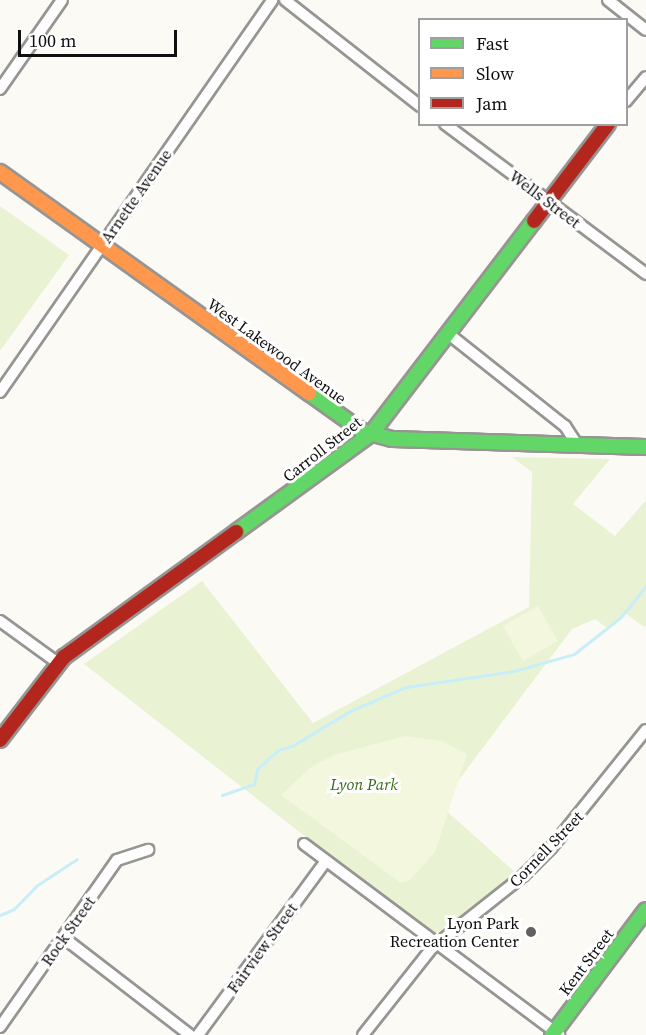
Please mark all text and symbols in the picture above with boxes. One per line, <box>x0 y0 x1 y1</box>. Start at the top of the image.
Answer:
scale bar <box>21 18 180 56</box>
legend <box>418 18 628 126</box>
text: 100 m <box>29 28 76 53</box>
text: Fast <box>476 31 509 56</box>
text: Slow <box>476 61 514 86</box>
text: Jam <box>476 91 508 116</box>
street label: Arnette Avenue <box>97 145 175 247</box>
street label: Wells Street <box>506 166 584 232</box>
street label: West Lakewood Avenue <box>204 294 350 408</box>
street label: Carroll Street <box>279 412 365 486</box>
park label: Lyon Park <box>330 774 398 794</box>
street label: Cornell Street <box>505 807 587 891</box>
street label: Rock Street <box>37 893 99 969</box>
street label: Fairview Street <box>223 899 301 997</box>
place label: Lyon Park Recreation Center <box>390 913 519 951</box>
marker: Lyon Park Recreation Center <box>524 925 538 939</box>
street label: Kent Street <box>555 925 617 999</box>

